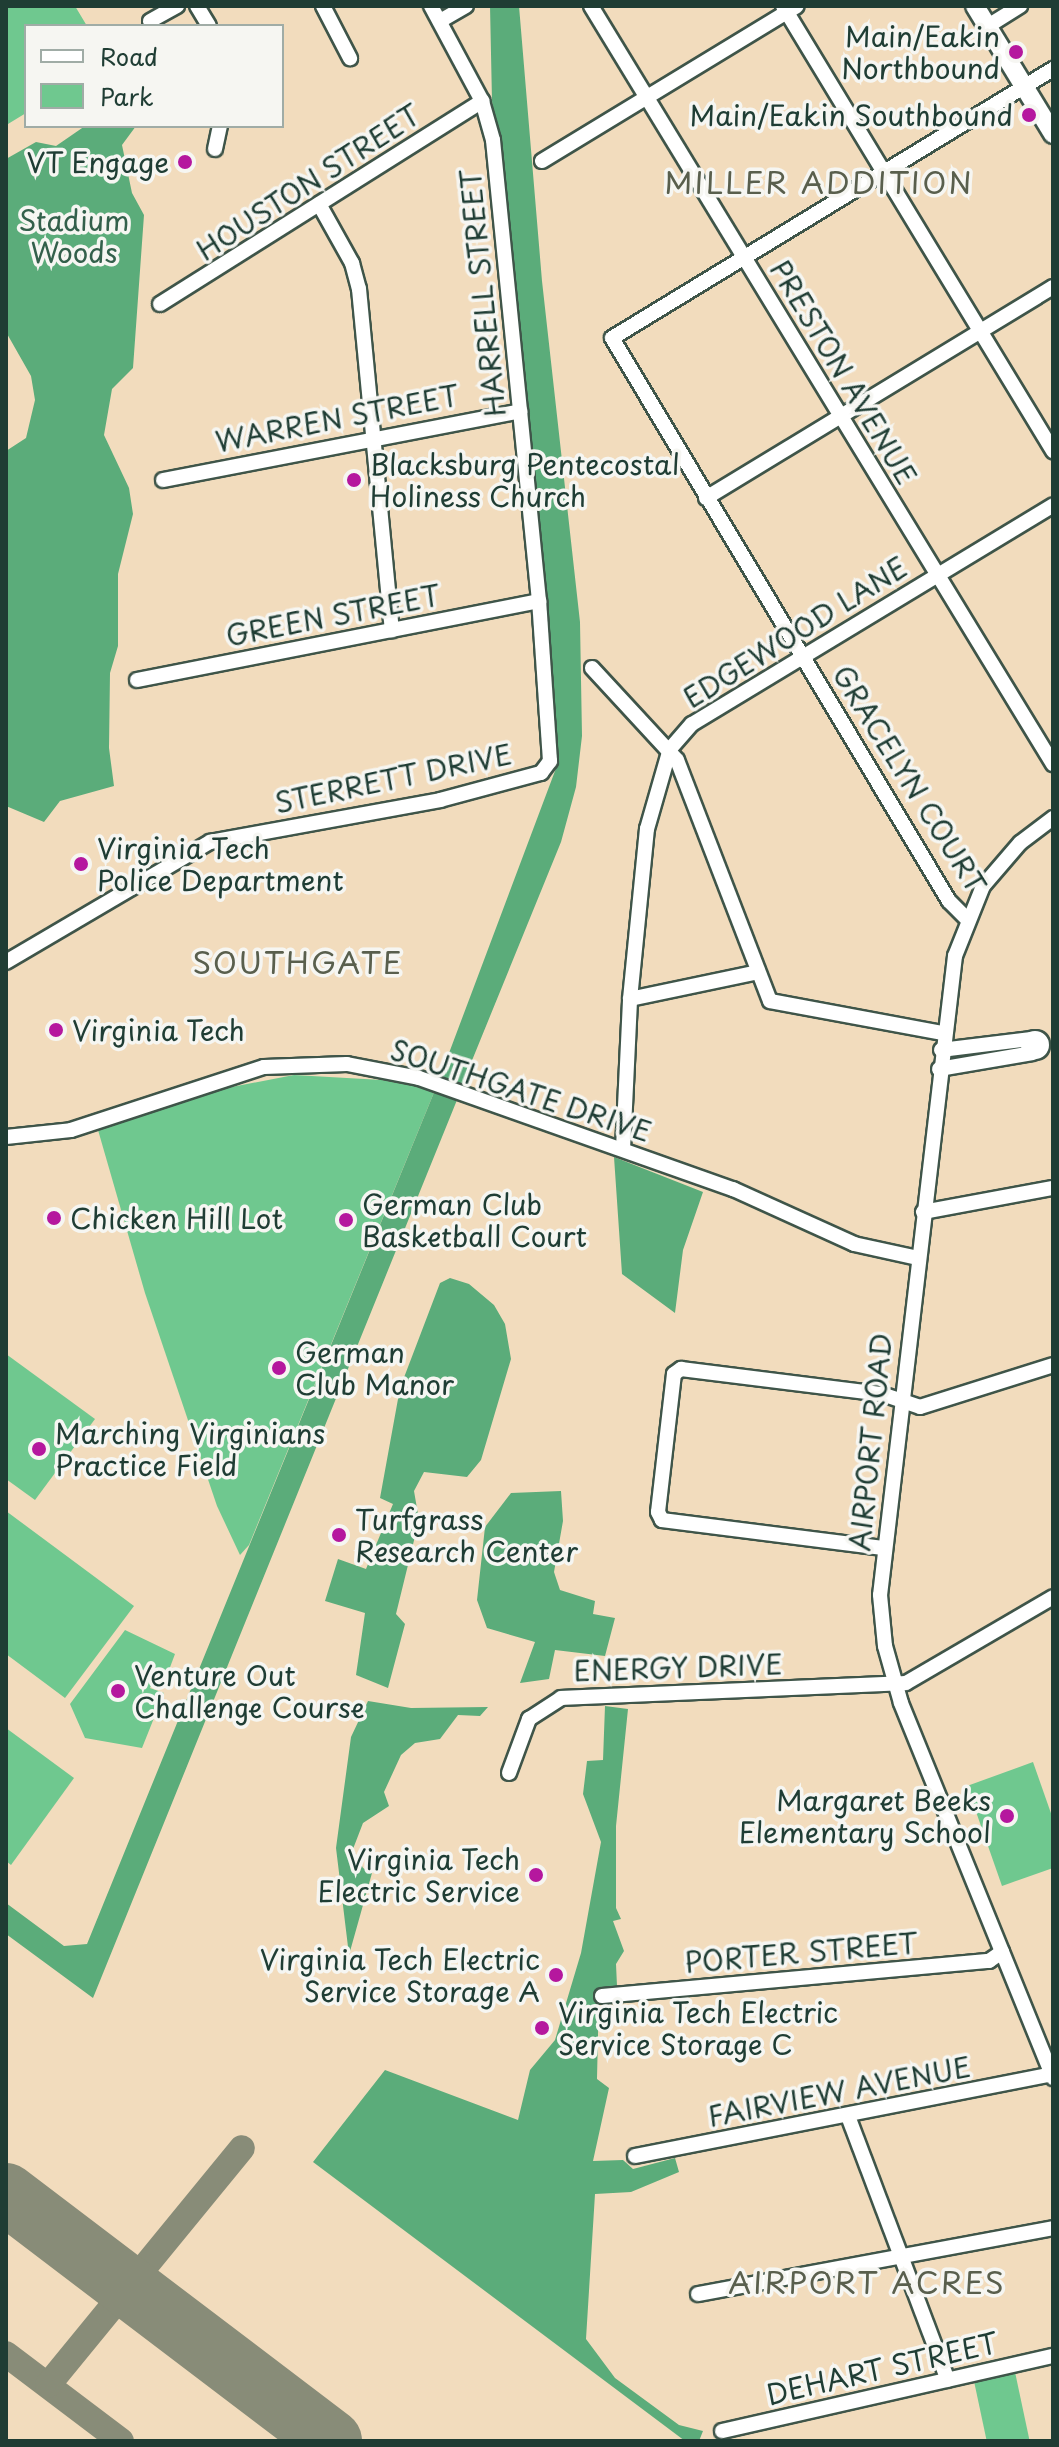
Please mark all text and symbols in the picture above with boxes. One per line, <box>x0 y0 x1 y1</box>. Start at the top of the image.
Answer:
place label: Main/Eakin Northbound <box>841 19 1000 85</box>
legend <box>24 24 284 128</box>
text: Road <box>100 38 158 74</box>
marker: Main/Eakin Northbound <box>1007 43 1025 61</box>
text: Park <box>100 78 154 114</box>
street label: HOUSTON STREET <box>188 96 428 268</box>
place label: Main/Eakin Southbound <box>692 98 1013 132</box>
marker: Main/Eakin Southbound <box>1020 106 1038 124</box>
place label: VT Engage <box>23 145 169 179</box>
marker: VT Engage <box>176 153 194 171</box>
district label: MILLER ADDITION <box>665 164 973 200</box>
street label: HARRELL STREET <box>452 166 512 420</box>
park label: Stadium Woods <box>18 203 130 269</box>
street label: PRESTON AVENUE <box>763 252 925 492</box>
street label: WARREN STREET <box>211 378 463 458</box>
place label: Blacksburg Pentecostal Holiness Church <box>370 447 681 513</box>
marker: Blacksburg Pentecostal Holiness Church <box>345 471 363 489</box>
street label: EDGEWOOD LANE <box>676 549 914 715</box>
street label: GREEN STREET <box>222 578 444 652</box>
street label: GRACELYN COURT <box>826 658 994 900</box>
street label: STERRETT DRIVE <box>271 736 515 820</box>
place label: Virginia Tech Police Department <box>97 831 345 897</box>
marker: Virginia Tech Police Department <box>72 855 90 873</box>
district label: SOUTHGATE <box>193 944 403 980</box>
place label: Virginia Tech <box>72 1013 245 1047</box>
marker: Virginia Tech <box>47 1021 65 1039</box>
street label: SOUTHGATE DRIVE <box>385 1032 657 1148</box>
place label: German Club Basketball Court <box>362 1187 588 1253</box>
place label: Chicken Hill Lot <box>70 1201 284 1235</box>
marker: Chicken Hill Lot <box>45 1209 63 1227</box>
marker: German Club Basketball Court <box>337 1211 355 1229</box>
street label: AIRPORT ROAD <box>842 1331 898 1553</box>
place label: German Club Manor <box>295 1335 454 1401</box>
marker: German Club Manor <box>270 1359 288 1377</box>
place label: Marching Virginians Practice Field <box>55 1416 326 1482</box>
marker: Marching Virginians Practice Field <box>30 1440 48 1458</box>
place label: Turfgrass Research Center <box>355 1502 578 1568</box>
marker: Turfgrass Research Center <box>330 1526 348 1544</box>
street label: ENERGY DRIVE <box>572 1647 784 1687</box>
place label: Venture Out Challenge Course <box>134 1658 367 1724</box>
marker: Venture Out Challenge Course <box>109 1682 127 1700</box>
place label: Margaret Beeks Elementary School <box>739 1783 991 1849</box>
marker: Margaret Beeks Elementary School <box>998 1807 1016 1825</box>
place label: Virginia Tech Electric Service <box>318 1842 520 1908</box>
marker: Virginia Tech Electric Service <box>527 1866 545 1884</box>
street label: PORTER STREET <box>683 1925 919 1979</box>
place label: Virginia Tech Electric Service Storage A <box>259 1942 540 2008</box>
marker: Virginia Tech Electric Service Storage A <box>547 1966 565 1984</box>
place label: Virginia Tech Electric Service Storage C <box>558 1995 839 2061</box>
marker: Virginia Tech Electric Service Storage C <box>533 2019 551 2037</box>
street label: FAIRVIEW AVENUE <box>706 2049 972 2133</box>
district label: AIRPORT ACRES <box>729 2264 1005 2300</box>
street label: DEHART STREET <box>761 2325 1003 2411</box>

